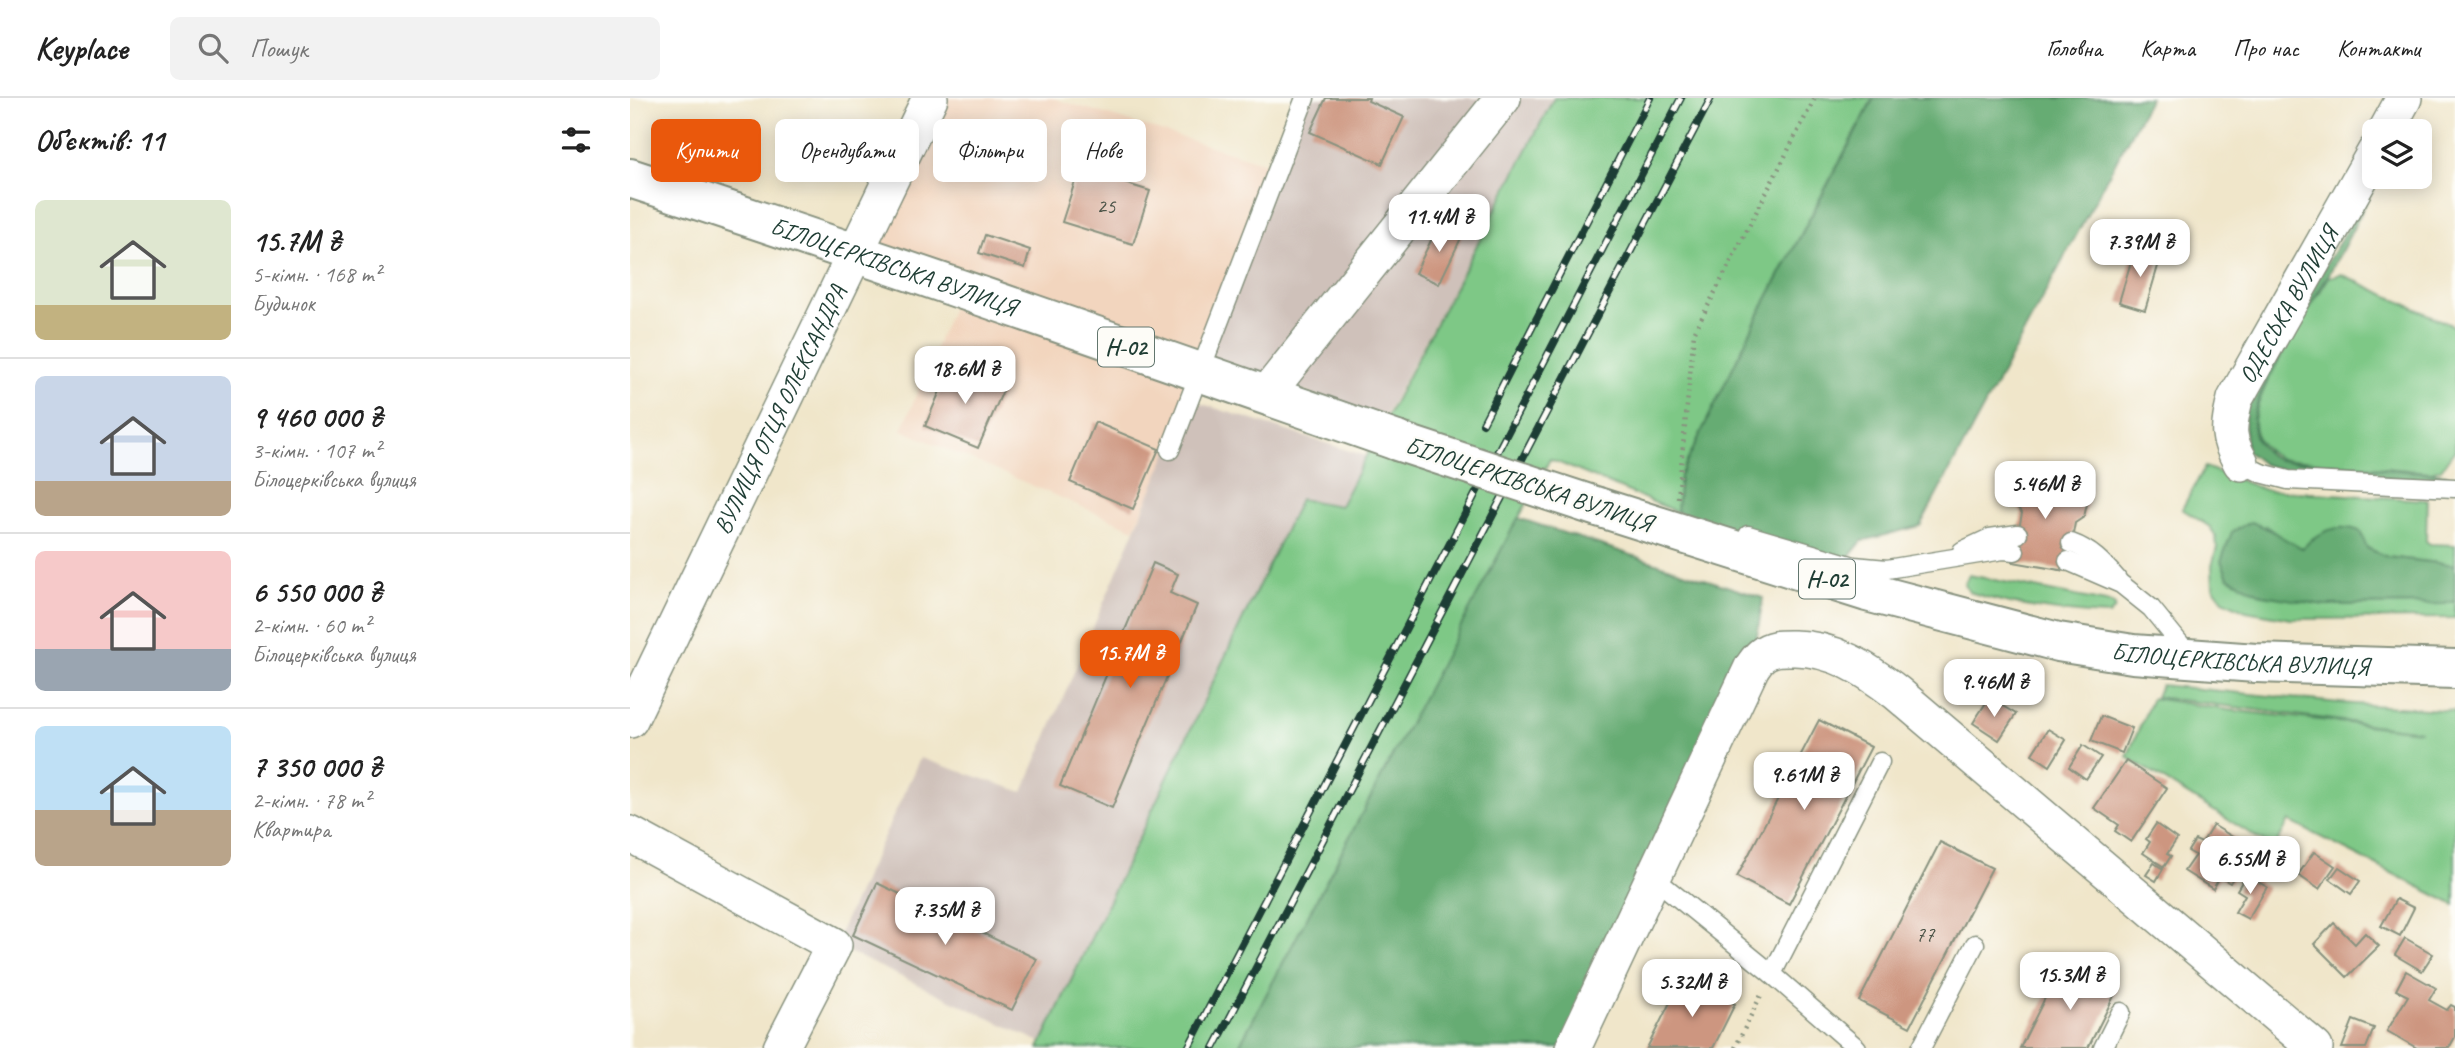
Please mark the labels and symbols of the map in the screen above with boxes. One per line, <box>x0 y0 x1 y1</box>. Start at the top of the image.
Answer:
house number: 25 <box>1097 193 1117 219</box>
pin: 11.4M ₴ <box>1374 194 1504 254</box>
street label: БІЛОЦЕРКІВСЬКА ВУЛИЦЯ <box>767 211 1024 323</box>
street label: ОДЕСЬКА ВУЛИЦЯ <box>2232 218 2346 389</box>
pin: 7.39M ₴ <box>2075 220 2205 279</box>
street label: ВУЛИЦЯ ОТЦЯ ОЛЕКСАНДРА <box>707 279 853 539</box>
road number: Н-02 <box>1098 328 1154 366</box>
pin: 18.6M ₴ <box>900 346 1030 406</box>
street label: БІЛОЦЕРКІВСЬКА ВУЛИЦЯ <box>1402 430 1660 539</box>
pin: 5.46M ₴ <box>1980 462 2110 521</box>
road number: Н-02 <box>1799 559 1855 598</box>
pin: 15.7M ₴ <box>1065 630 1195 690</box>
street label: БІЛОЦЕРКІВСЬКА ВУЛИЦЯ <box>2110 636 2373 682</box>
pin: 9.46M ₴ <box>1929 660 2059 719</box>
pin: 9.61M ₴ <box>1739 752 1869 812</box>
pin: 6.55M ₴ <box>2185 836 2315 896</box>
pin: 7.35M ₴ <box>880 888 1010 947</box>
house number: 77 <box>1916 921 1936 947</box>
pin: 15.3M ₴ <box>2005 953 2135 1012</box>
pin: 5.32M ₴ <box>1627 960 1757 1019</box>

